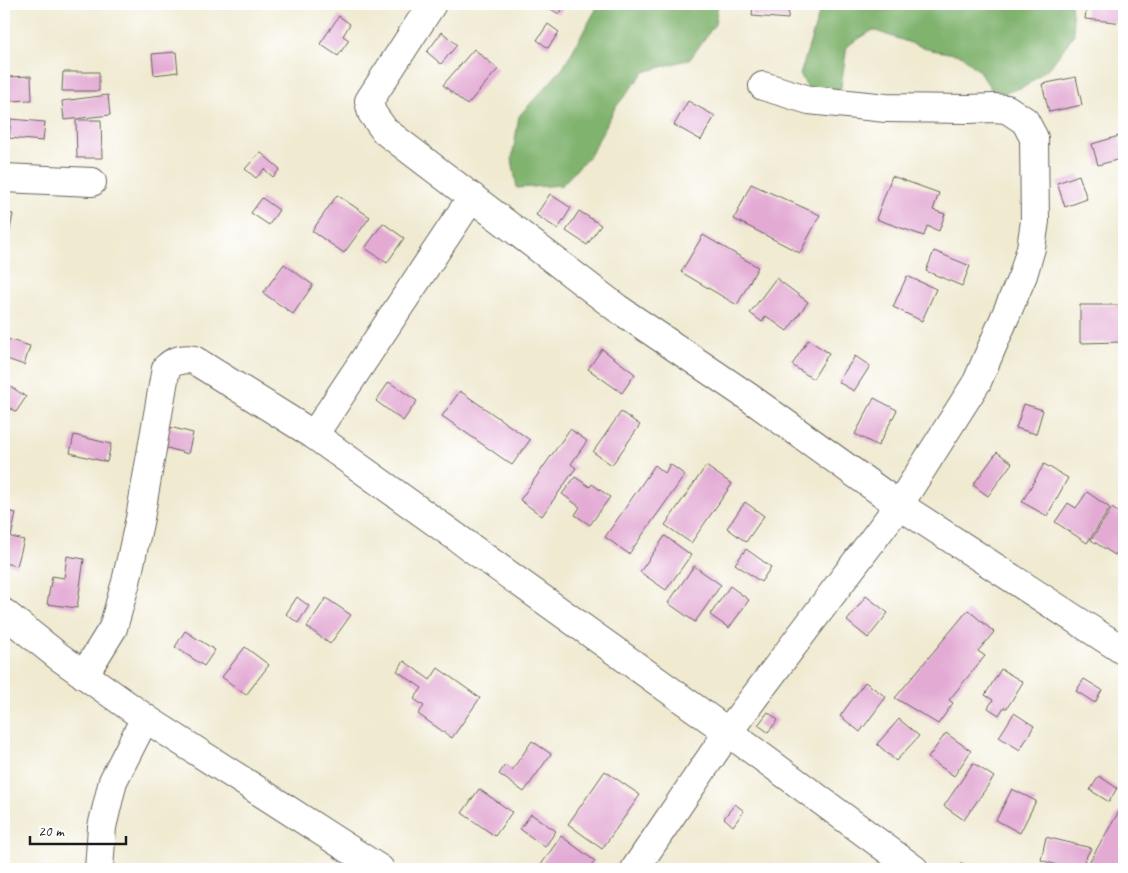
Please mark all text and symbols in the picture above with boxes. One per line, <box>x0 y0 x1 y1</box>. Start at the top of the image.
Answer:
scale bar <box>30 813 126 845</box>
text: 20 m <box>38 822 65 841</box>

